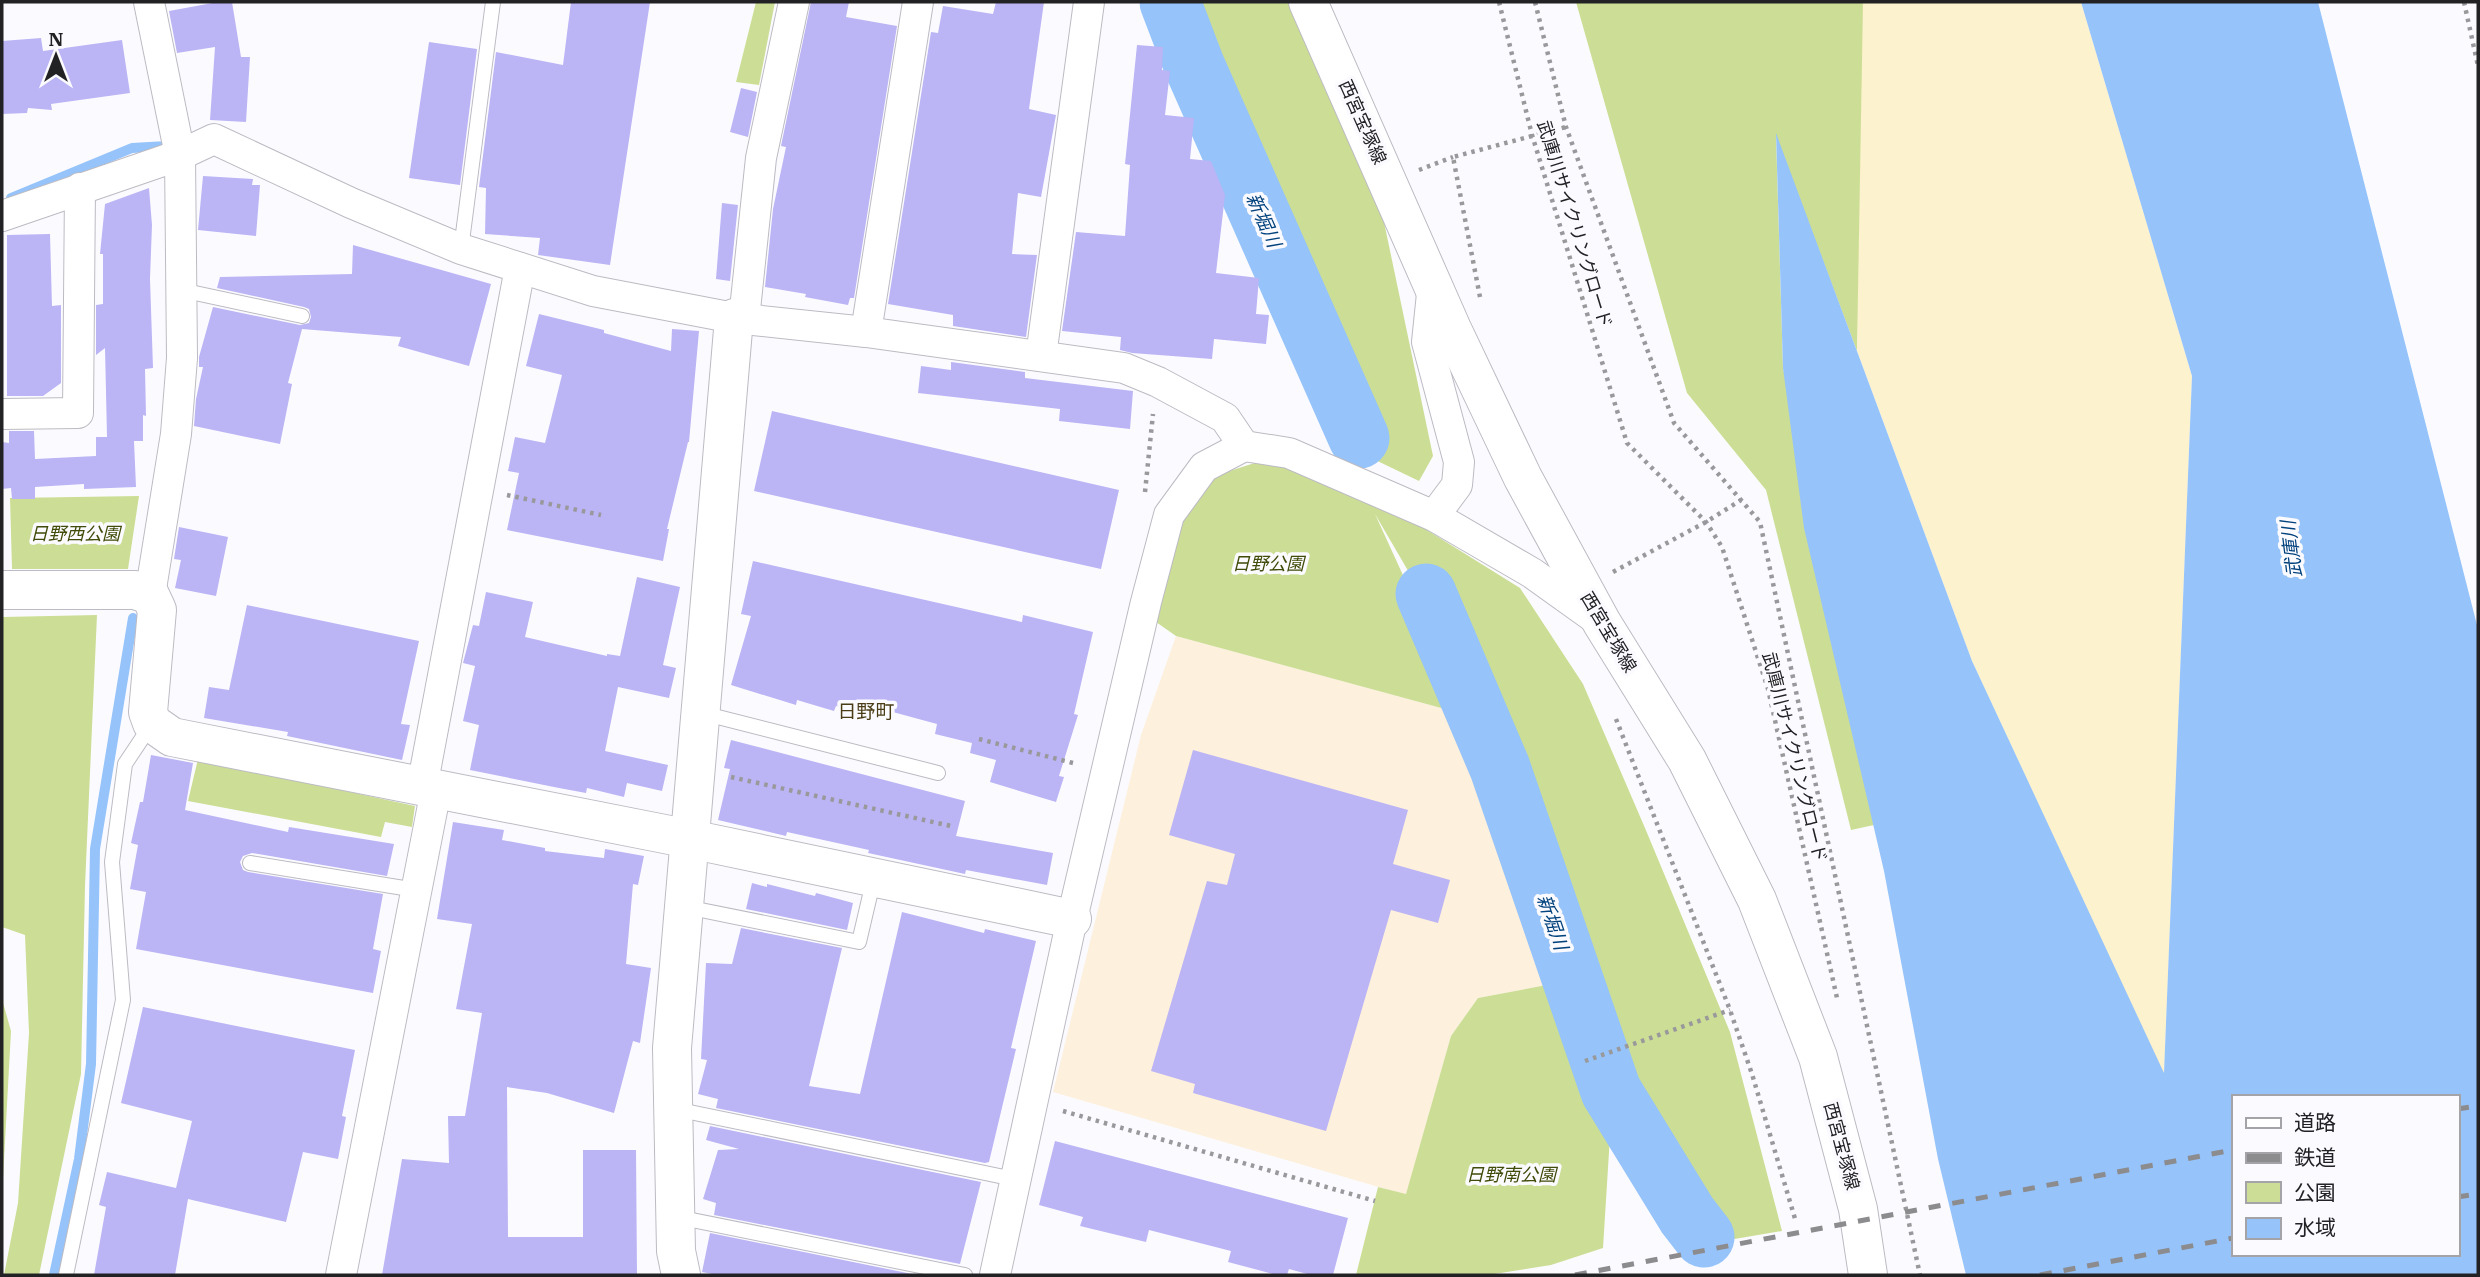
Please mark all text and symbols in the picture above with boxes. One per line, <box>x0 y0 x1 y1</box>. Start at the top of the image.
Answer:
north arrow <box>21 21 91 91</box>
text: N <box>48 27 64 51</box>
street label: 西宮宝塚線 <box>1334 76 1392 168</box>
street label: 武庫川サイクリングロード <box>1532 118 1618 330</box>
water label: 新堀川 <box>1241 189 1287 253</box>
water label: 武庫川 <box>2275 517 2306 579</box>
park label: 日野西公園 <box>30 522 123 545</box>
park label: 日野公園 <box>1232 552 1307 575</box>
street label: 西宮宝塚線 <box>1576 588 1642 676</box>
street label: 武庫川サイクリングロード <box>1758 650 1832 864</box>
district label: 日野町 <box>837 699 895 723</box>
water label: 新堀川 <box>1532 891 1574 955</box>
legend <box>2232 1095 2459 1256</box>
street label: 西宮宝塚線 <box>1819 1100 1865 1192</box>
text: 道路 <box>2294 1108 2336 1136</box>
text: 鉄道 <box>2294 1143 2336 1171</box>
park label: 日野南公園 <box>1466 1163 1559 1186</box>
text: 公園 <box>2294 1178 2336 1206</box>
text: 水域 <box>2294 1213 2336 1241</box>

